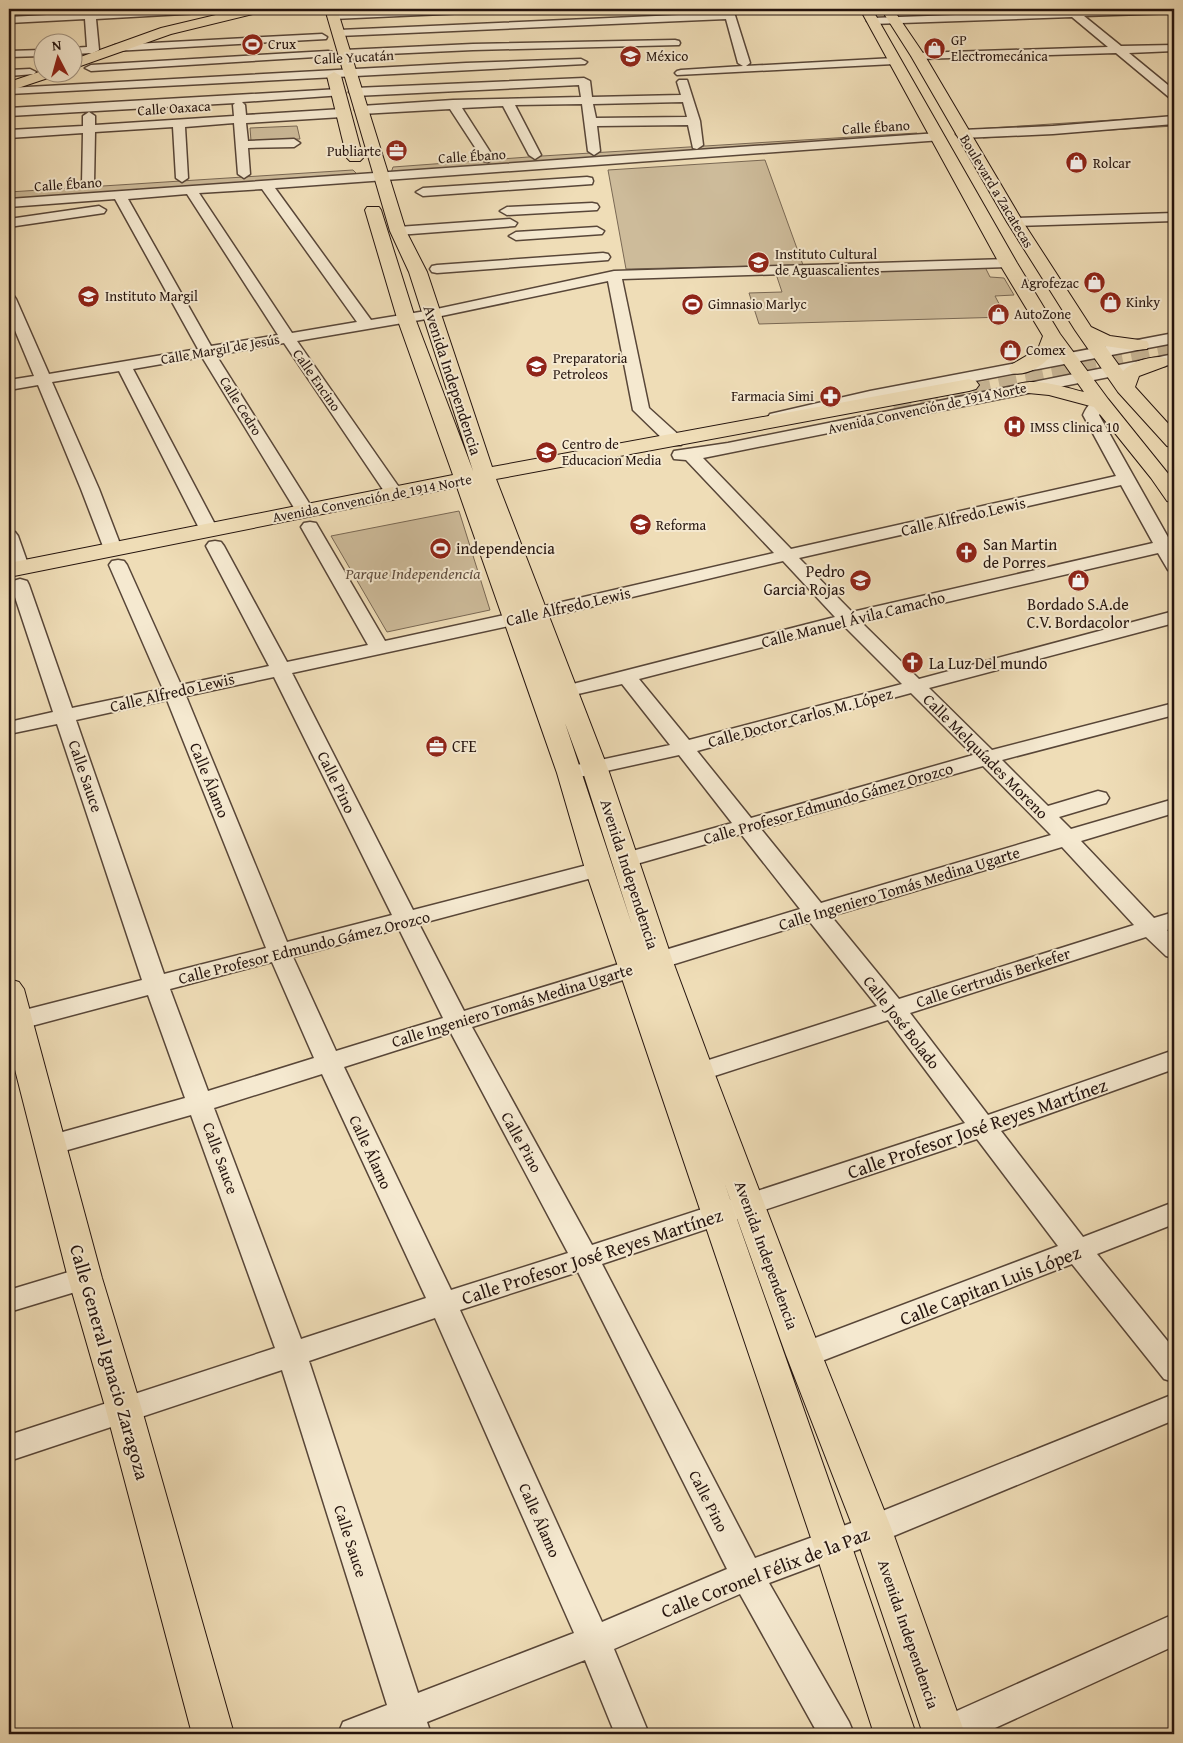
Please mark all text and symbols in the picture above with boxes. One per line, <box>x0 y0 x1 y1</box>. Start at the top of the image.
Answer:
place label: GP Electromecánica <box>951 30 1048 66</box>
north arrow <box>32 32 82 82</box>
sports icon: Crux <box>240 32 264 56</box>
place label: Crux <box>268 34 297 54</box>
text: N <box>51 35 63 56</box>
shop icon: GP Electromecánica <box>923 36 947 60</box>
school or university icon: México <box>618 44 642 68</box>
street label: Calle Yucatán <box>314 45 395 69</box>
place label: México <box>646 46 688 66</box>
street label: Calle Oaxaca <box>137 95 212 121</box>
street label: Calle Ébano <box>842 115 910 139</box>
street label: Boulevard a Zacatecas <box>955 131 1039 251</box>
office icon: Publiarte <box>385 139 409 163</box>
place label: Publiarte <box>327 141 381 161</box>
street label: Calle Ébano <box>438 144 506 168</box>
shop icon: Rolcar <box>1065 151 1089 175</box>
place label: Rolcar <box>1093 153 1131 173</box>
street label: Calle Ébano <box>34 172 102 196</box>
place label: Instituto Cultural de Aguascalientes <box>775 244 880 280</box>
school or university icon: Instituto Cultural de Aguascalientes <box>747 250 771 274</box>
shop icon: Agrofezac <box>1083 271 1107 295</box>
place label: Agrofezac <box>1021 273 1079 293</box>
school or university icon: Instituto Margil <box>77 284 101 308</box>
place label: Instituto Margil <box>105 286 198 306</box>
shop icon: Kinky <box>1098 290 1122 314</box>
sports icon: Gimnasio Marlyc <box>680 292 704 316</box>
place label: Kinky <box>1126 292 1160 312</box>
place label: Gimnasio Marlyc <box>708 294 807 314</box>
street label: Avenida Independencia <box>417 302 489 458</box>
shop icon: AutoZone <box>986 302 1010 326</box>
place label: AutoZone <box>1014 304 1072 324</box>
street label: Calle Margil de Jesús <box>159 329 281 369</box>
shop icon: Comex <box>998 338 1022 362</box>
place label: Comex <box>1026 340 1067 360</box>
street label: Calle Encino <box>288 345 346 415</box>
place label: Preparatoria Petroleos <box>553 348 628 384</box>
school or university icon: Preparatoria Petroleos <box>525 354 549 378</box>
street label: Calle Cedro <box>215 373 267 439</box>
street label: Avenida Convención de 1914 Norte <box>826 377 1029 439</box>
pharmacy icon: Farmacia Simi <box>818 384 842 408</box>
place label: Farmacia Simi <box>731 386 814 406</box>
hospital icon: IMSS Clinica 10 <box>1002 415 1026 439</box>
place label: IMSS Clinica 10 <box>1030 417 1119 437</box>
place label: Centro de Educacion Media <box>562 434 662 470</box>
school or university icon: Centro de Educacion Media <box>534 440 558 464</box>
street label: Avenida Convención de 1914 Norte <box>271 469 474 527</box>
street label: Calle Alfredo Lewis <box>898 490 1028 542</box>
school or university icon: Reforma <box>628 513 652 537</box>
place label: Reforma <box>656 515 706 535</box>
place label: San Martin de Porres <box>983 532 1057 574</box>
sports icon: independencia <box>428 536 452 560</box>
place label: independencia <box>456 536 555 560</box>
church icon: San Martin de Porres <box>955 541 979 565</box>
place label: Pedro Garcia Rojas <box>763 559 845 601</box>
park label: Parque Independencia <box>344 561 481 585</box>
school or university icon: Pedro Garcia Rojas <box>849 568 873 592</box>
shop icon: Bordado S.A.de C.V. Bordacolor <box>1066 568 1090 592</box>
street label: Calle Alfredo Lewis <box>503 580 633 632</box>
street label: Calle Manuel Ávila Camacho <box>759 585 947 653</box>
place label: Bordado S.A.de C.V. Bordacolor <box>1027 592 1130 634</box>
church icon: La Luz Del mundo <box>901 651 925 675</box>
place label: La Luz Del mundo <box>929 651 1048 675</box>
street label: Calle Alfredo Lewis <box>107 666 237 718</box>
street label: Calle Doctor Carlos M. López <box>705 681 895 753</box>
street label: Calle Melquíades Moreno <box>918 688 1054 824</box>
office icon: CFE <box>424 734 448 758</box>
place label: CFE <box>452 734 477 758</box>
street label: Calle Sauce <box>62 737 110 815</box>
street label: Calle Álamo <box>184 739 236 821</box>
street label: Calle Pino <box>312 747 362 817</box>
street label: Calle Profesor Edmundo Gámez Orozco <box>700 756 956 850</box>
street label: Avenida Independencia <box>594 796 666 952</box>
street label: Calle Ingeniero Tomás Medina Ugarte <box>775 840 1023 936</box>
street label: Calle Profesor Edmundo Gámez Orozco <box>176 904 432 990</box>
street label: Calle Gertrudis Berkefer <box>913 941 1074 1013</box>
street label: Calle Ingeniero Tomás Medina Ugarte <box>388 957 636 1053</box>
street label: Calle José Bolado <box>858 970 946 1074</box>
street label: Calle Profesor José Reyes Martínez <box>843 1070 1111 1186</box>
street label: Calle Pino <box>495 1107 549 1177</box>
street label: Calle Álamo <box>343 1111 399 1193</box>
street label: Calle Sauce <box>197 1119 245 1197</box>
street label: Avenida Independencia <box>729 1177 805 1333</box>
street label: Calle Profesor José Reyes Martínez <box>458 1201 726 1311</box>
street label: Calle Capitan Luis López <box>896 1238 1084 1332</box>
street label: Calle General Ignacio Zaragoza <box>63 1241 157 1483</box>
street label: Calle Pino <box>683 1466 735 1536</box>
street label: Calle Álamo <box>513 1479 567 1561</box>
street label: Calle Sauce <box>328 1502 374 1580</box>
street label: Calle Coronel Félix de la Paz <box>657 1519 873 1625</box>
street label: Avenida Independencia <box>872 1556 946 1712</box>

